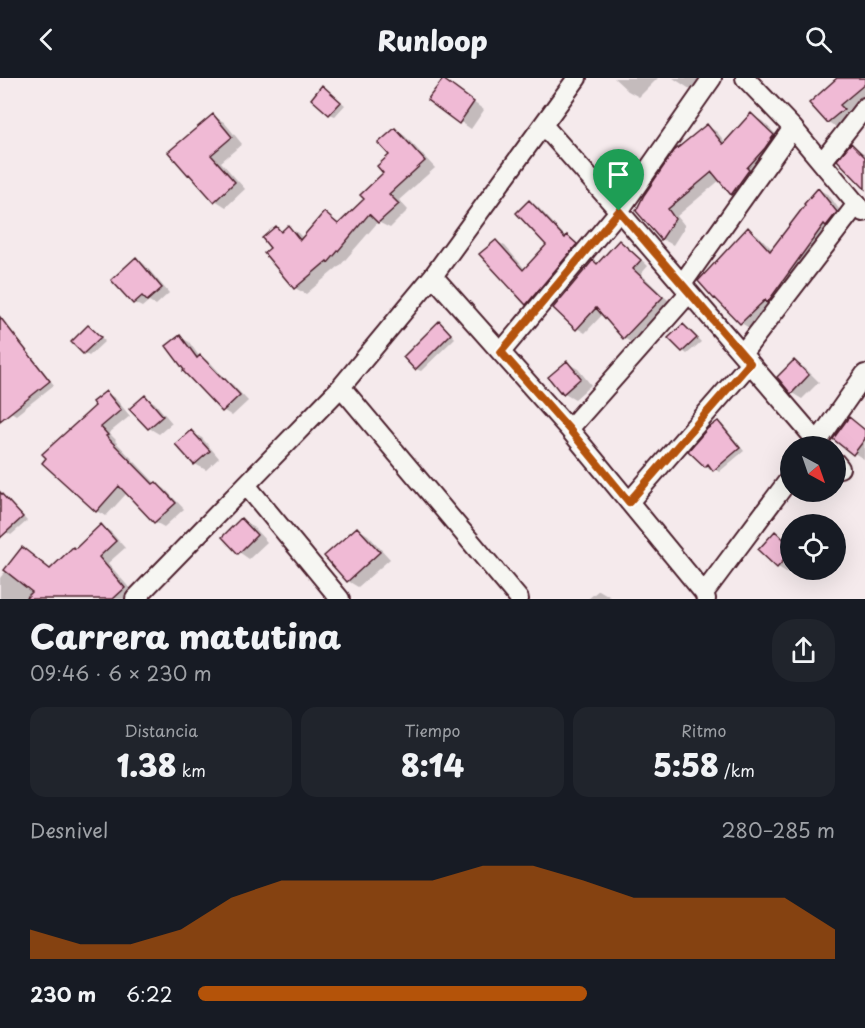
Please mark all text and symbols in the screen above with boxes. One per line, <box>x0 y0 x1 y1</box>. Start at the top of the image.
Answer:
text: Runloop <box>378 19 488 60</box>
icon: back <box>30 23 63 56</box>
icon: search <box>802 23 835 56</box>
pin <box>593 149 644 211</box>
icon: arrive <box>602 158 635 191</box>
north arrow <box>780 436 846 502</box>
map controls <box>780 436 846 580</box>
button: locate <box>780 514 846 580</box>
text: Carrera matutina <box>30 610 341 660</box>
button: share <box>772 619 835 682</box>
text: 09:46 · 6 × 230 m <box>30 658 212 688</box>
text: Distancia <box>124 718 198 742</box>
text: Tiempo <box>404 718 461 742</box>
text: Ritmo <box>681 718 726 742</box>
text: 1.38 <box>117 742 176 787</box>
text: 8:14 <box>401 742 464 787</box>
text: 5:58 <box>653 742 719 787</box>
text: km <box>176 758 206 782</box>
text: /km <box>719 758 755 782</box>
text: Desnivel <box>30 815 108 845</box>
text: 280–285 m <box>721 815 835 845</box>
text: 230 m <box>30 979 96 1009</box>
text: 6:22 <box>126 979 173 1009</box>

